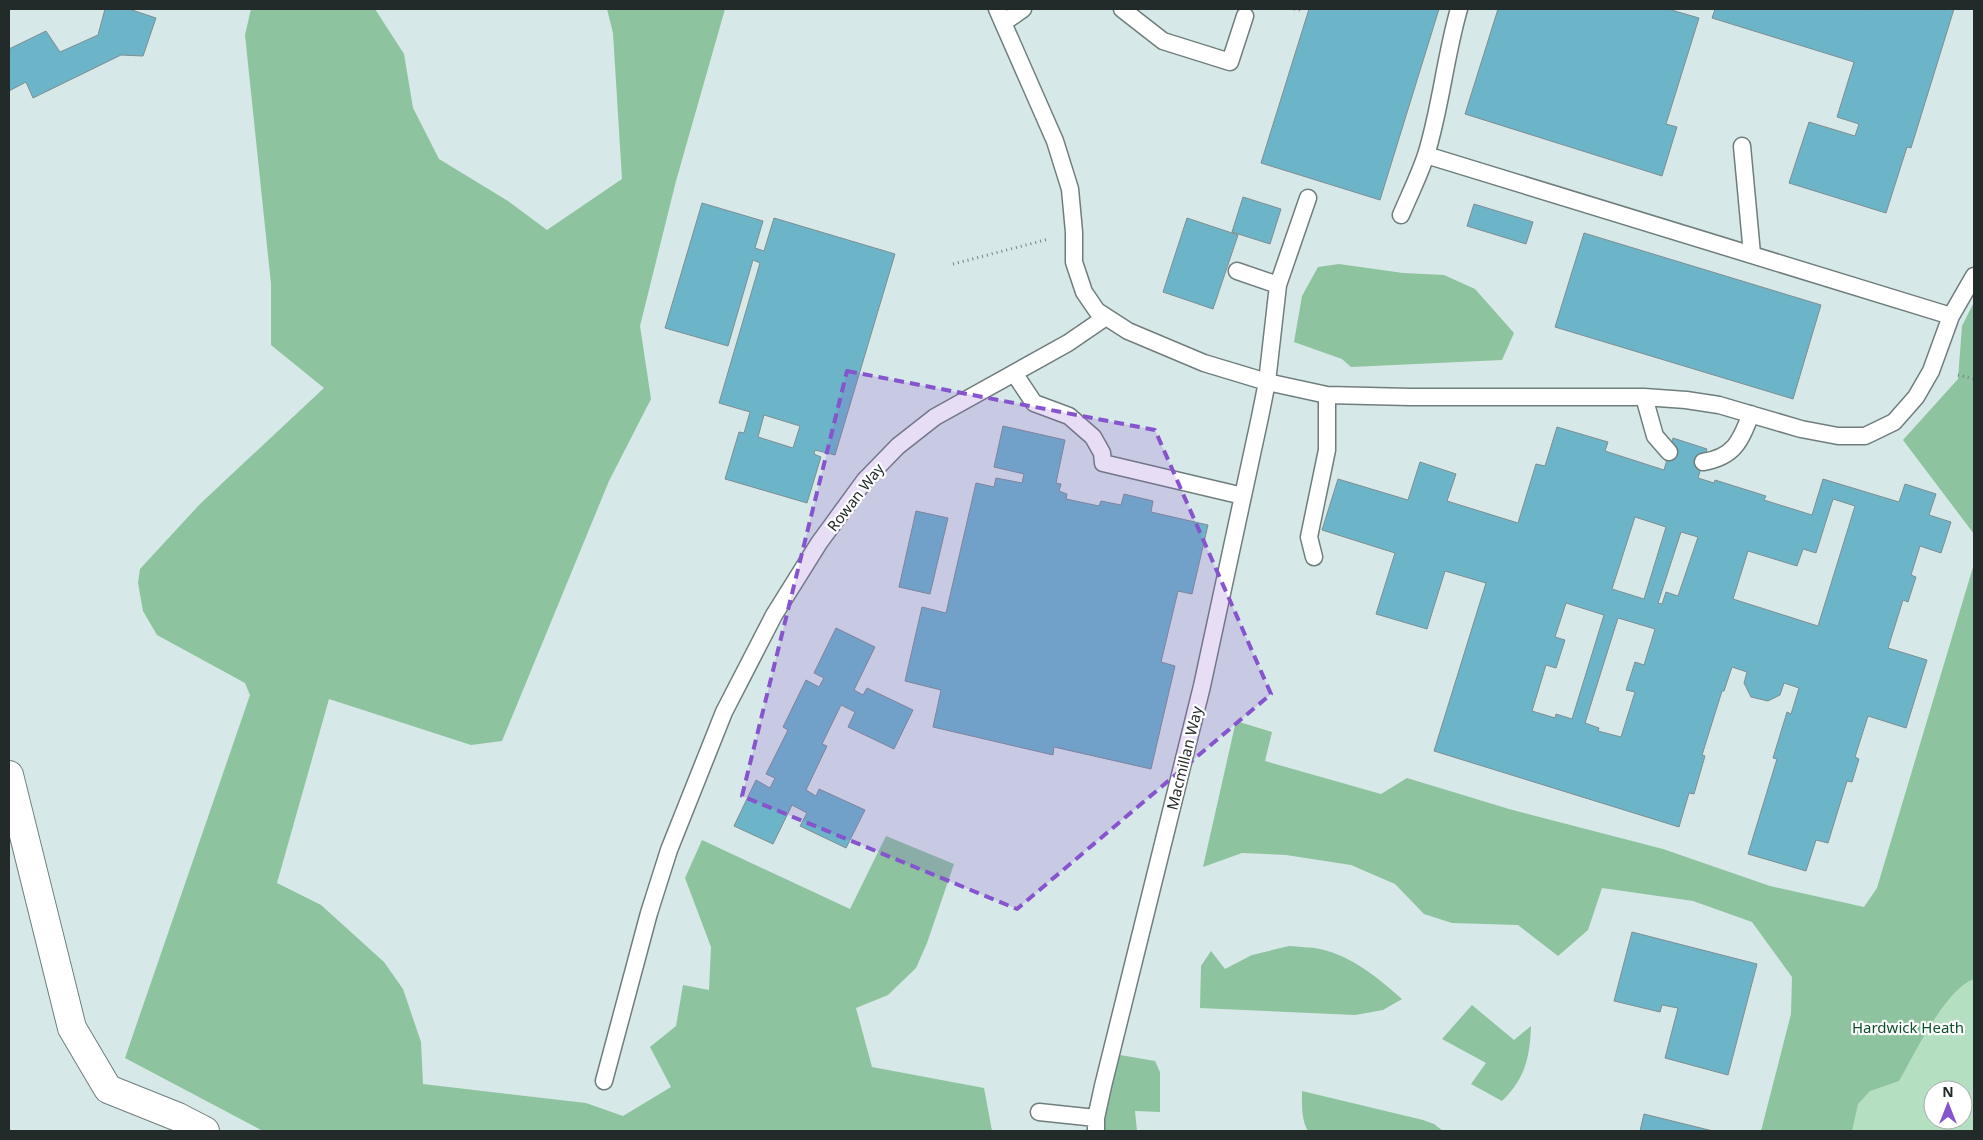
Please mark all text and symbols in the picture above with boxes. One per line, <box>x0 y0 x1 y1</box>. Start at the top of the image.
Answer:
street label: Rowan Way <box>822 459 888 535</box>
street label: Macmillan Way <box>1161 704 1207 812</box>
park label: Hardwick Heath <box>1852 1017 1964 1037</box>
north arrow <box>1923 1080 1973 1130</box>
text: N <box>1942 1082 1954 1101</box>

